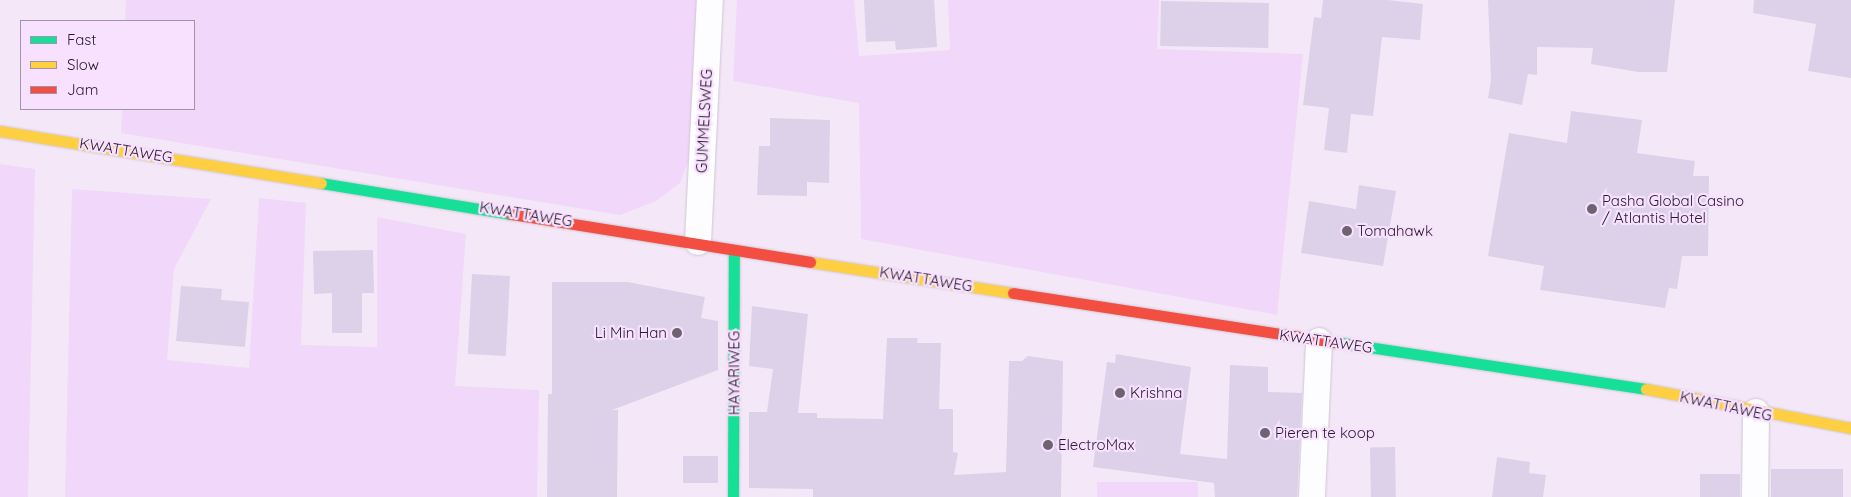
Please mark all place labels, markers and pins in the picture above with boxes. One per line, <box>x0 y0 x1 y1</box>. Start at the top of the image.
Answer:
place label: Pasha Global Casino / Atlantis Hotel <box>1602 191 1744 226</box>
marker: Pasha Global Casino / Atlantis Hotel <box>1586 203 1598 215</box>
place label: Tomahawk <box>1357 222 1433 240</box>
marker: Tomahawk <box>1341 225 1353 237</box>
place label: Li Min Han <box>595 324 667 342</box>
marker: Li Min Han <box>671 327 683 339</box>
place label: Krishna <box>1130 384 1182 402</box>
marker: Krishna <box>1114 387 1126 399</box>
place label: Pieren te koop <box>1275 424 1375 442</box>
marker: Pieren te koop <box>1259 427 1271 439</box>
place label: ElectroMax <box>1058 436 1134 454</box>
marker: ElectroMax <box>1042 439 1054 451</box>

